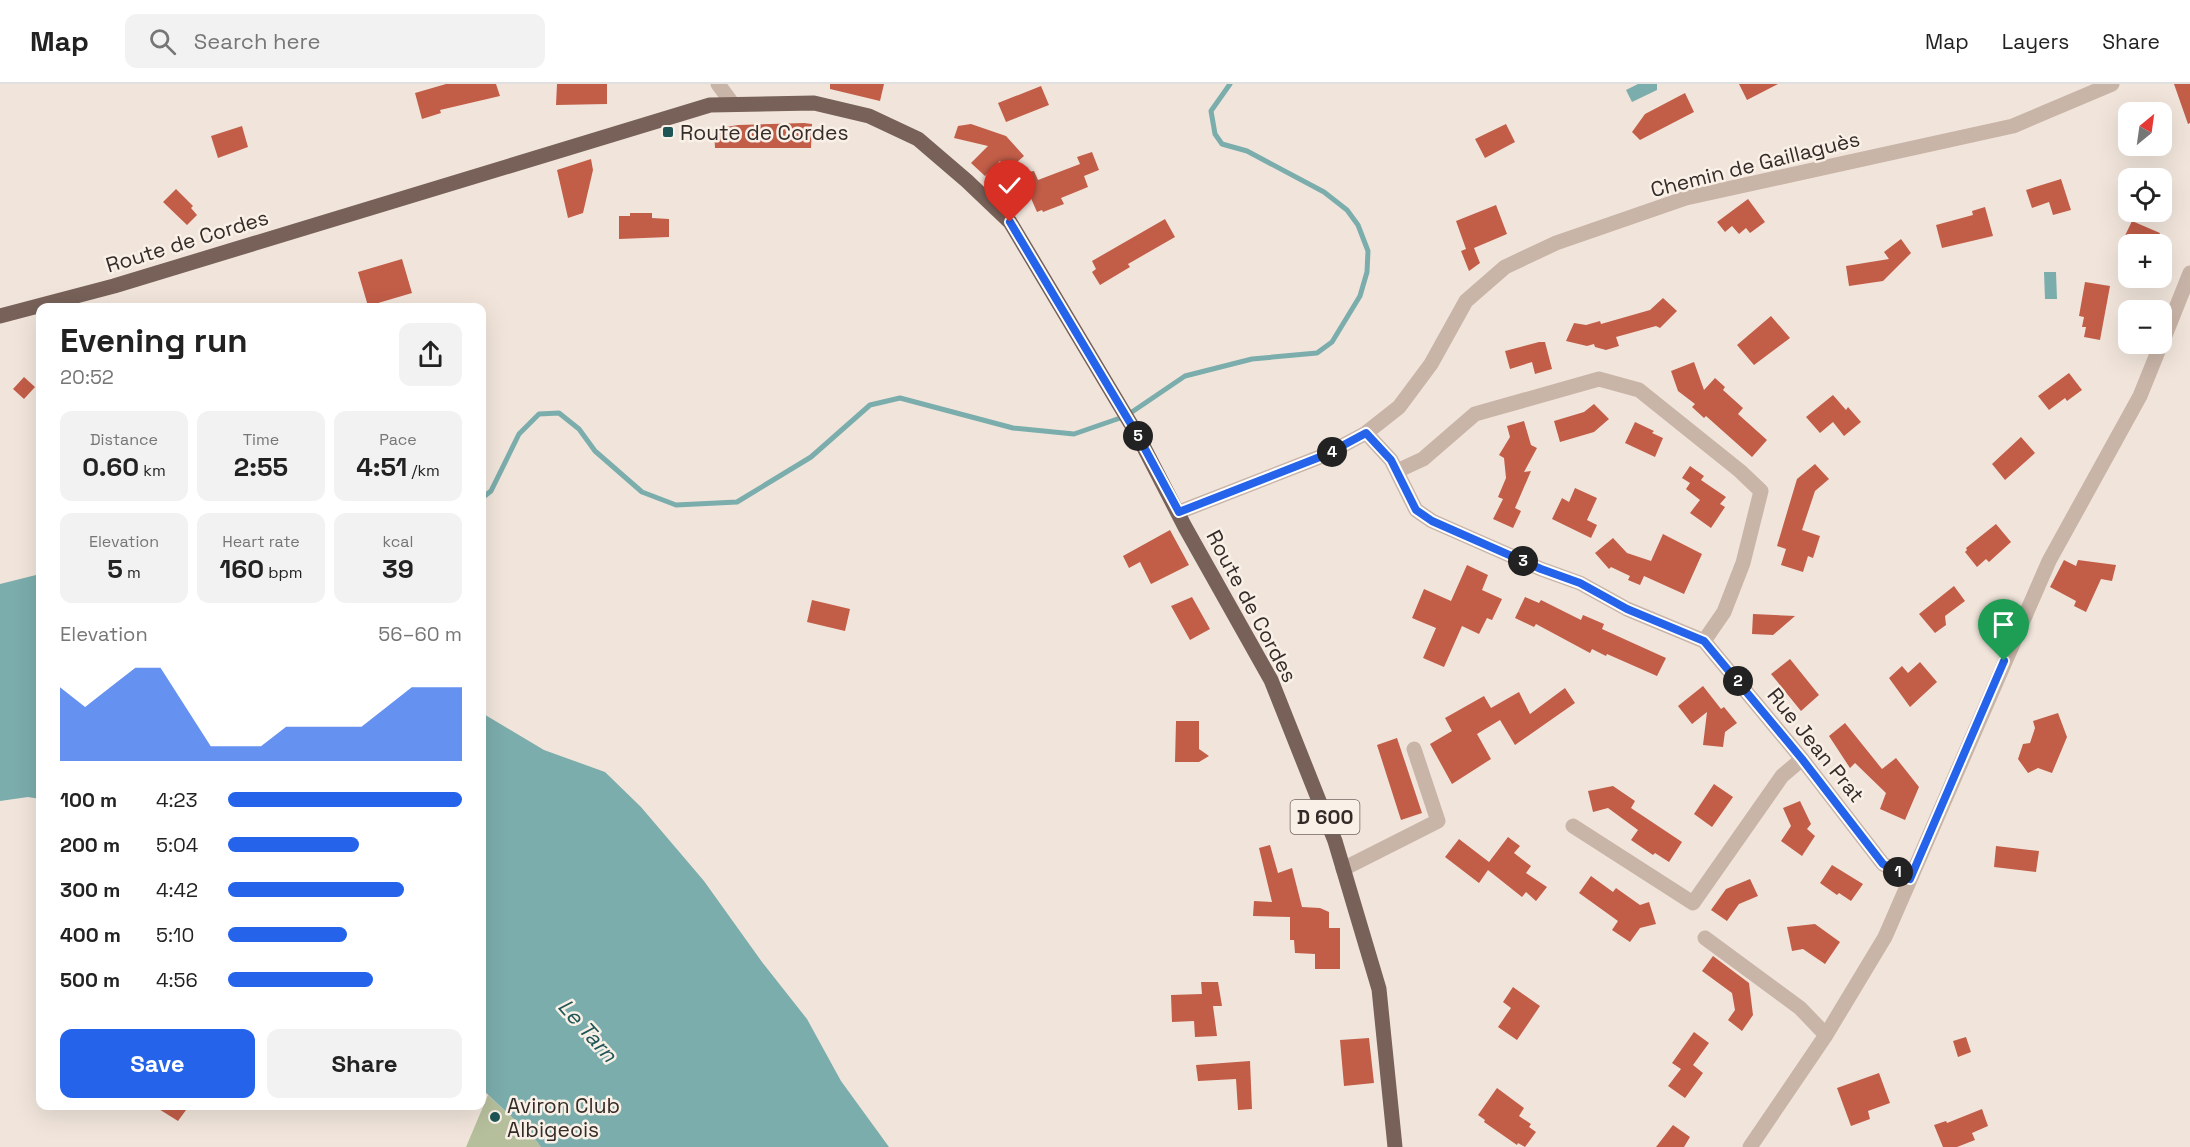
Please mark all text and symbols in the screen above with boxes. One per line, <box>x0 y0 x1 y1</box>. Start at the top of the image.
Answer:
search box <box>125 14 545 68</box>
text: Map <box>30 23 89 59</box>
icon: search <box>146 25 179 58</box>
text: Search here <box>194 27 321 55</box>
text: Map <box>1925 28 1969 55</box>
text: Layers <box>2002 28 2069 55</box>
text: Share <box>2102 28 2160 55</box>
north arrow <box>2118 102 2172 156</box>
map controls <box>2118 102 2172 354</box>
place label: Route de Cordes <box>680 119 849 146</box>
marker: Route de Cordes <box>661 125 675 139</box>
street label: Chemin de Gaillaguès <box>1648 125 1862 203</box>
pin <box>984 160 1035 222</box>
button: locate <box>2118 168 2172 222</box>
icon: check <box>993 169 1026 202</box>
street label: Route de Cordes <box>102 203 272 279</box>
button: + <box>2118 234 2172 288</box>
button: − <box>2118 300 2172 354</box>
text: Evening run <box>60 320 248 362</box>
button: share <box>399 323 462 386</box>
text: 20:52 <box>60 364 114 390</box>
pin: 5 <box>1123 421 1153 451</box>
text: 5 <box>1133 425 1143 446</box>
text: Distance <box>90 429 158 450</box>
text: Time <box>243 429 279 450</box>
text: Pace <box>379 429 417 450</box>
pin: 4 <box>1317 437 1347 467</box>
text: 4 <box>1327 441 1337 462</box>
text: 0.60 <box>82 450 139 484</box>
text: 2:55 <box>234 450 288 484</box>
text: 4:51 <box>356 450 407 484</box>
text: km <box>139 460 166 481</box>
text: /km <box>407 460 440 481</box>
street label: Route de Cordes <box>1201 525 1303 687</box>
text: Elevation <box>89 531 159 552</box>
text: Heart rate <box>222 531 300 552</box>
text: kcal <box>383 531 413 552</box>
pin: 3 <box>1508 546 1538 576</box>
text: 3 <box>1518 550 1528 571</box>
text: 5 <box>107 552 123 586</box>
text: 160 <box>219 552 264 586</box>
text: 39 <box>382 552 414 586</box>
text: m <box>123 562 141 583</box>
text: bpm <box>264 562 303 583</box>
pin <box>1978 599 2029 661</box>
icon: arrive <box>1987 608 2020 641</box>
text: Elevation <box>60 621 148 647</box>
text: 56–60 m <box>378 621 462 647</box>
pin: 2 <box>1723 666 1753 696</box>
text: 2 <box>1733 670 1743 691</box>
street label: Rue Jean Prat <box>1761 682 1871 808</box>
text: 100 m <box>60 787 117 813</box>
text: 4:23 <box>156 787 198 813</box>
road number: D 600 <box>1290 800 1360 834</box>
text: 200 m <box>60 832 120 858</box>
text: 5:04 <box>156 832 198 858</box>
pin: 1 <box>1883 857 1913 887</box>
text: 1 <box>1894 861 1902 882</box>
text: 300 m <box>60 877 120 903</box>
text: 4:42 <box>156 877 198 903</box>
text: 400 m <box>60 922 121 948</box>
text: 5:10 <box>156 922 194 948</box>
text: 500 m <box>60 967 120 993</box>
text: 4:56 <box>156 967 198 993</box>
water label: Le Tarn <box>552 993 624 1068</box>
button: Save <box>60 1029 255 1098</box>
button: Share <box>267 1029 462 1098</box>
place label: Aviron Club Albigeois <box>507 1092 620 1143</box>
marker: Aviron Club Albigeois <box>488 1110 502 1124</box>

